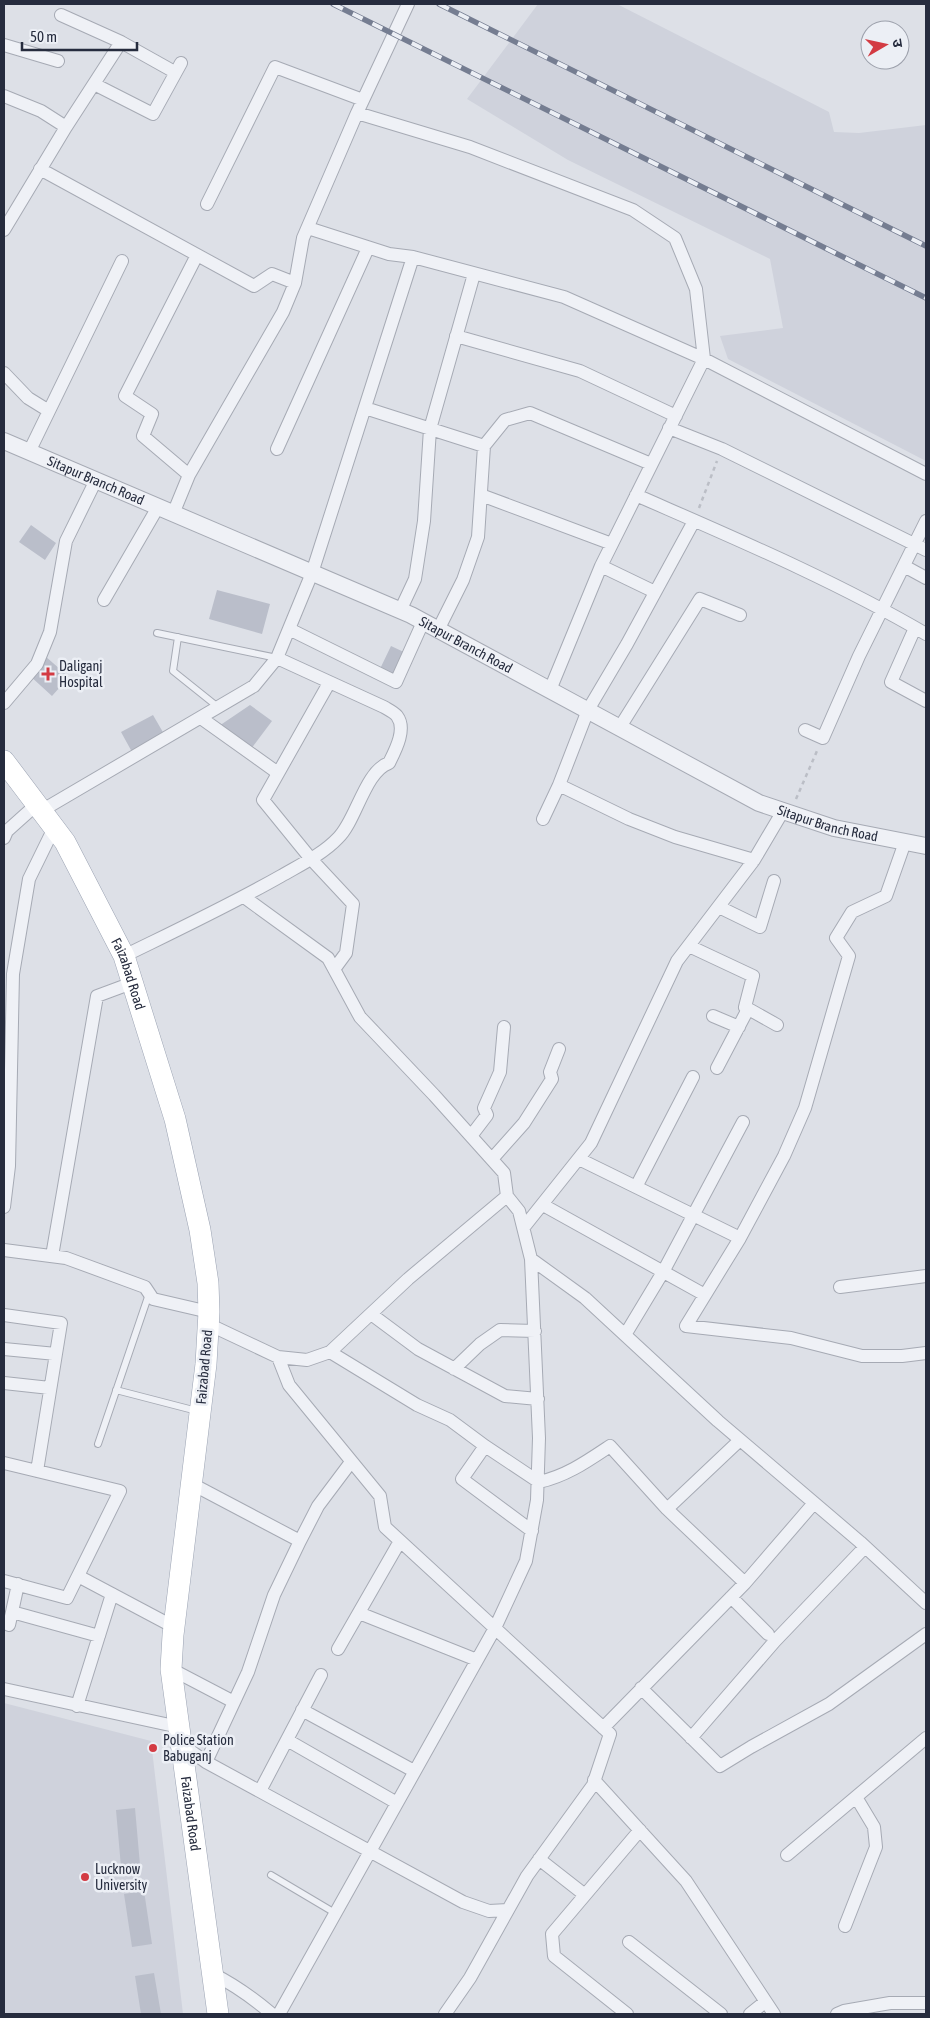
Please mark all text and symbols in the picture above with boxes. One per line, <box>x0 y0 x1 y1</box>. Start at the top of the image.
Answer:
scale bar <box>22 20 138 52</box>
north arrow <box>860 20 910 70</box>
text: 50 m <box>30 28 57 45</box>
text: उ <box>889 38 907 49</box>
street label: Sitapur Branch Road <box>45 453 147 508</box>
street label: Sitapur Branch Road <box>416 613 515 676</box>
place label: Daliganj Hospital <box>59 658 103 690</box>
marker: Daliganj Hospital <box>41 667 55 681</box>
street label: Sitapur Branch Road <box>775 802 879 844</box>
street label: Faizabad Road <box>108 935 148 1012</box>
street label: Faizabad Road <box>193 1329 215 1405</box>
place label: Police Station Babuganj <box>163 1732 234 1764</box>
marker: Police Station Babuganj <box>147 1742 159 1754</box>
street label: Faizabad Road <box>178 1775 204 1852</box>
place label: Lucknow University <box>95 1861 148 1893</box>
marker: Lucknow University <box>79 1871 91 1883</box>

